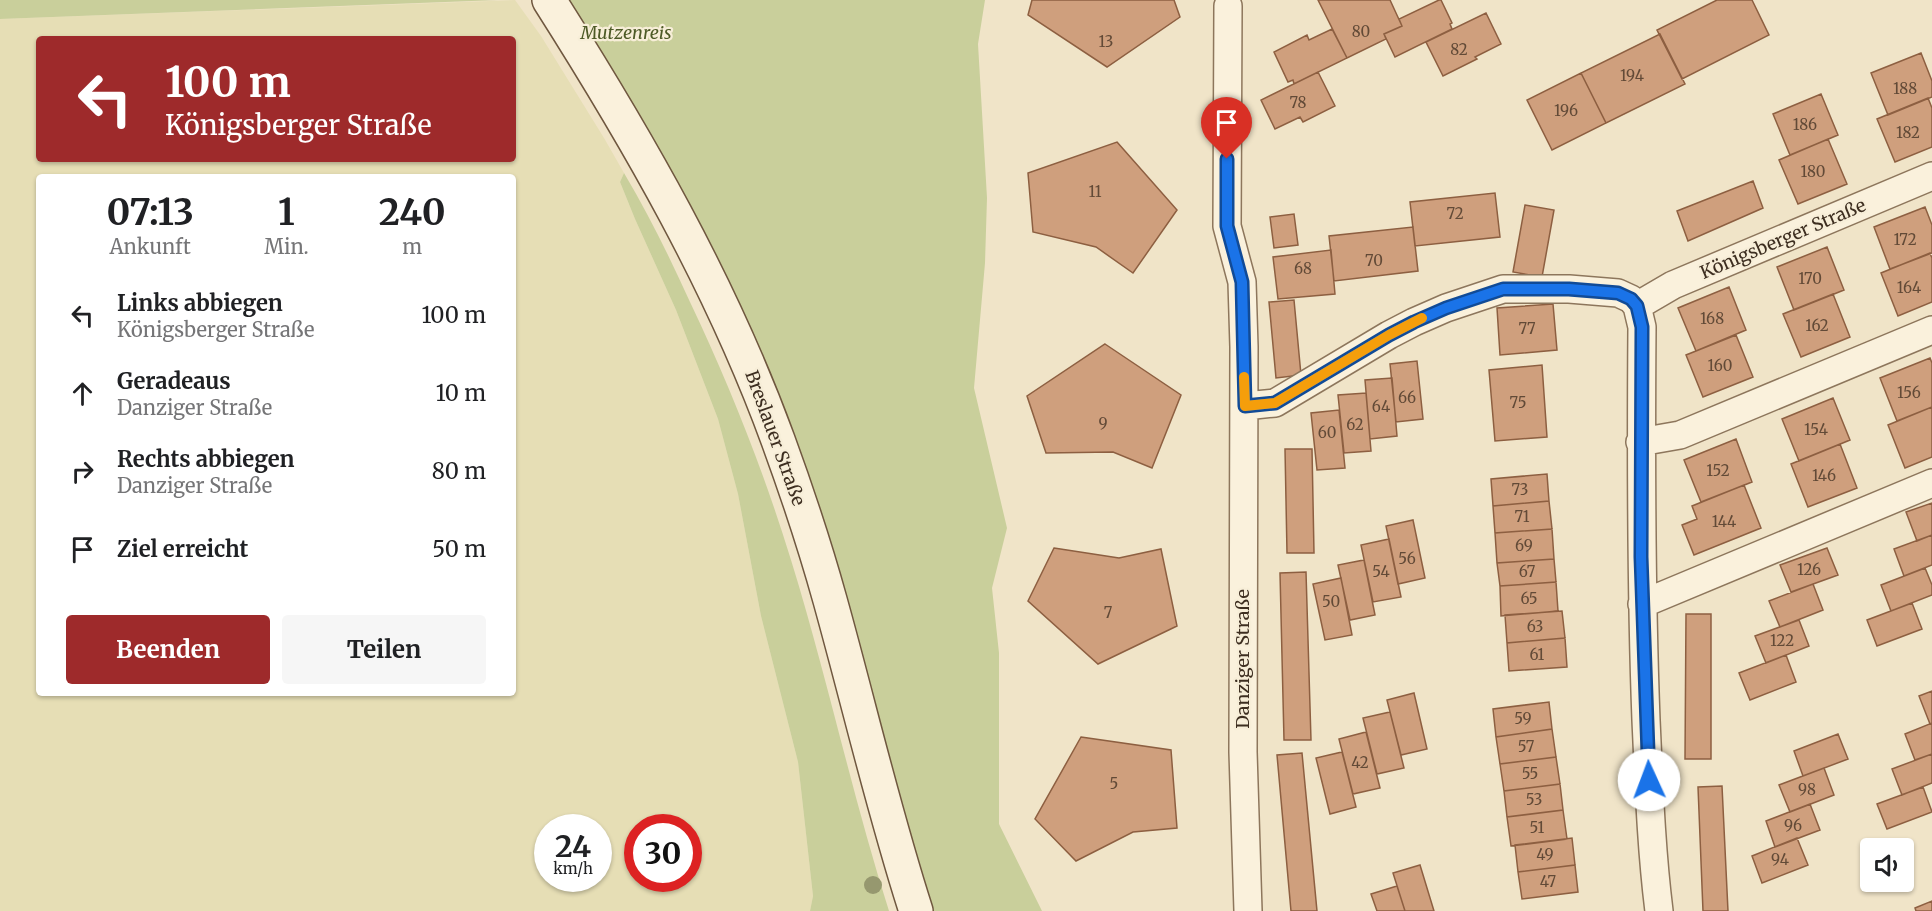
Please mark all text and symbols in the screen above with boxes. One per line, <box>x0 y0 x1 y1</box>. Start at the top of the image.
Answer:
park label: Mutzenreis <box>579 21 672 44</box>
house number: 80 <box>1352 22 1370 41</box>
house number: 13 <box>1099 32 1113 51</box>
house number: 82 <box>1450 40 1468 59</box>
text: 100 m <box>165 56 291 108</box>
icon: left <box>66 60 144 138</box>
house number: 194 <box>1620 66 1644 85</box>
house number: 188 <box>1893 79 1917 98</box>
house number: 78 <box>1289 93 1307 112</box>
pin <box>1201 97 1252 159</box>
house number: 196 <box>1554 101 1578 120</box>
icon: arrive <box>1210 106 1243 139</box>
text: Königsberger Straße <box>165 108 431 142</box>
house number: 186 <box>1793 115 1817 134</box>
house number: 182 <box>1896 123 1920 142</box>
house number: 180 <box>1801 162 1825 181</box>
house number: 11 <box>1088 182 1102 201</box>
text: 07:13 <box>106 190 194 235</box>
text: 1 <box>278 190 295 235</box>
text: 240 <box>379 190 446 235</box>
street label: Königsberger Straße <box>1697 193 1869 284</box>
house number: 72 <box>1446 204 1464 223</box>
house number: 172 <box>1893 230 1917 249</box>
text: Ankunft <box>109 234 191 259</box>
text: Min. <box>264 234 308 259</box>
text: m <box>402 234 422 259</box>
house number: 70 <box>1365 251 1383 270</box>
house number: 68 <box>1294 259 1312 278</box>
house number: 170 <box>1798 269 1822 288</box>
house number: 164 <box>1897 278 1921 297</box>
text: Links abbiegen <box>117 289 283 317</box>
icon: left <box>66 299 99 332</box>
text: 100 m <box>421 301 486 329</box>
house number: 168 <box>1700 309 1724 328</box>
house number: 162 <box>1805 316 1829 335</box>
text: Königsberger Straße <box>117 317 314 342</box>
house number: 77 <box>1518 319 1536 338</box>
house number: 160 <box>1708 356 1732 375</box>
text: Geradeaus <box>117 367 231 395</box>
street label: Breslauer Straße <box>740 367 811 509</box>
icon: ahead <box>66 377 99 410</box>
text: 10 m <box>436 379 486 407</box>
house number: 156 <box>1897 383 1921 402</box>
house number: 66 <box>1398 388 1416 407</box>
house number: 75 <box>1510 393 1526 412</box>
text: Danziger Straße <box>117 395 272 420</box>
house number: 64 <box>1372 397 1390 416</box>
house number: 9 <box>1098 414 1108 433</box>
house number: 62 <box>1346 415 1364 434</box>
house number: 154 <box>1804 420 1828 439</box>
house number: 60 <box>1318 423 1336 442</box>
text: Rechts abbiegen <box>117 445 294 473</box>
icon: right <box>66 455 99 488</box>
text: 80 m <box>432 457 486 485</box>
house number: 152 <box>1706 461 1730 480</box>
house number: 146 <box>1812 466 1836 485</box>
text: Danziger Straße <box>117 473 272 498</box>
house number: 73 <box>1512 480 1528 499</box>
house number: 71 <box>1514 507 1530 526</box>
house number: 144 <box>1712 512 1736 531</box>
icon: arrive <box>66 533 99 566</box>
text: Ziel erreicht <box>117 535 248 563</box>
text: 50 m <box>432 535 486 563</box>
house number: 69 <box>1515 536 1533 555</box>
house number: 56 <box>1398 549 1416 568</box>
house number: 126 <box>1797 560 1821 579</box>
house number: 54 <box>1372 562 1390 581</box>
house number: 67 <box>1519 562 1536 581</box>
street label: Danziger Straße <box>1231 589 1254 729</box>
house number: 65 <box>1520 589 1538 608</box>
house number: 50 <box>1322 592 1340 611</box>
house number: 7 <box>1104 603 1113 622</box>
button: Beenden <box>66 615 270 684</box>
button: Teilen <box>282 615 486 684</box>
house number: 63 <box>1527 617 1543 636</box>
house number: 122 <box>1770 631 1794 650</box>
house number: 61 <box>1530 645 1545 664</box>
house number: 59 <box>1514 709 1532 728</box>
house number: 57 <box>1518 737 1535 756</box>
position arrow <box>1617 748 1681 812</box>
house number: 42 <box>1351 753 1369 772</box>
house number: 55 <box>1522 764 1538 783</box>
house number: 5 <box>1110 774 1118 793</box>
house number: 98 <box>1798 780 1816 799</box>
house number: 53 <box>1526 790 1542 809</box>
speed limit sign: 30 <box>624 814 702 892</box>
house number: 96 <box>1784 816 1802 835</box>
house number: 51 <box>1530 818 1545 837</box>
text: 24 <box>555 827 591 865</box>
map controls <box>1860 838 1914 892</box>
button: sound <box>1860 838 1914 892</box>
house number: 49 <box>1536 845 1554 864</box>
house number: 94 <box>1771 850 1789 869</box>
text: km/h <box>553 859 593 878</box>
house number: 47 <box>1540 872 1557 891</box>

